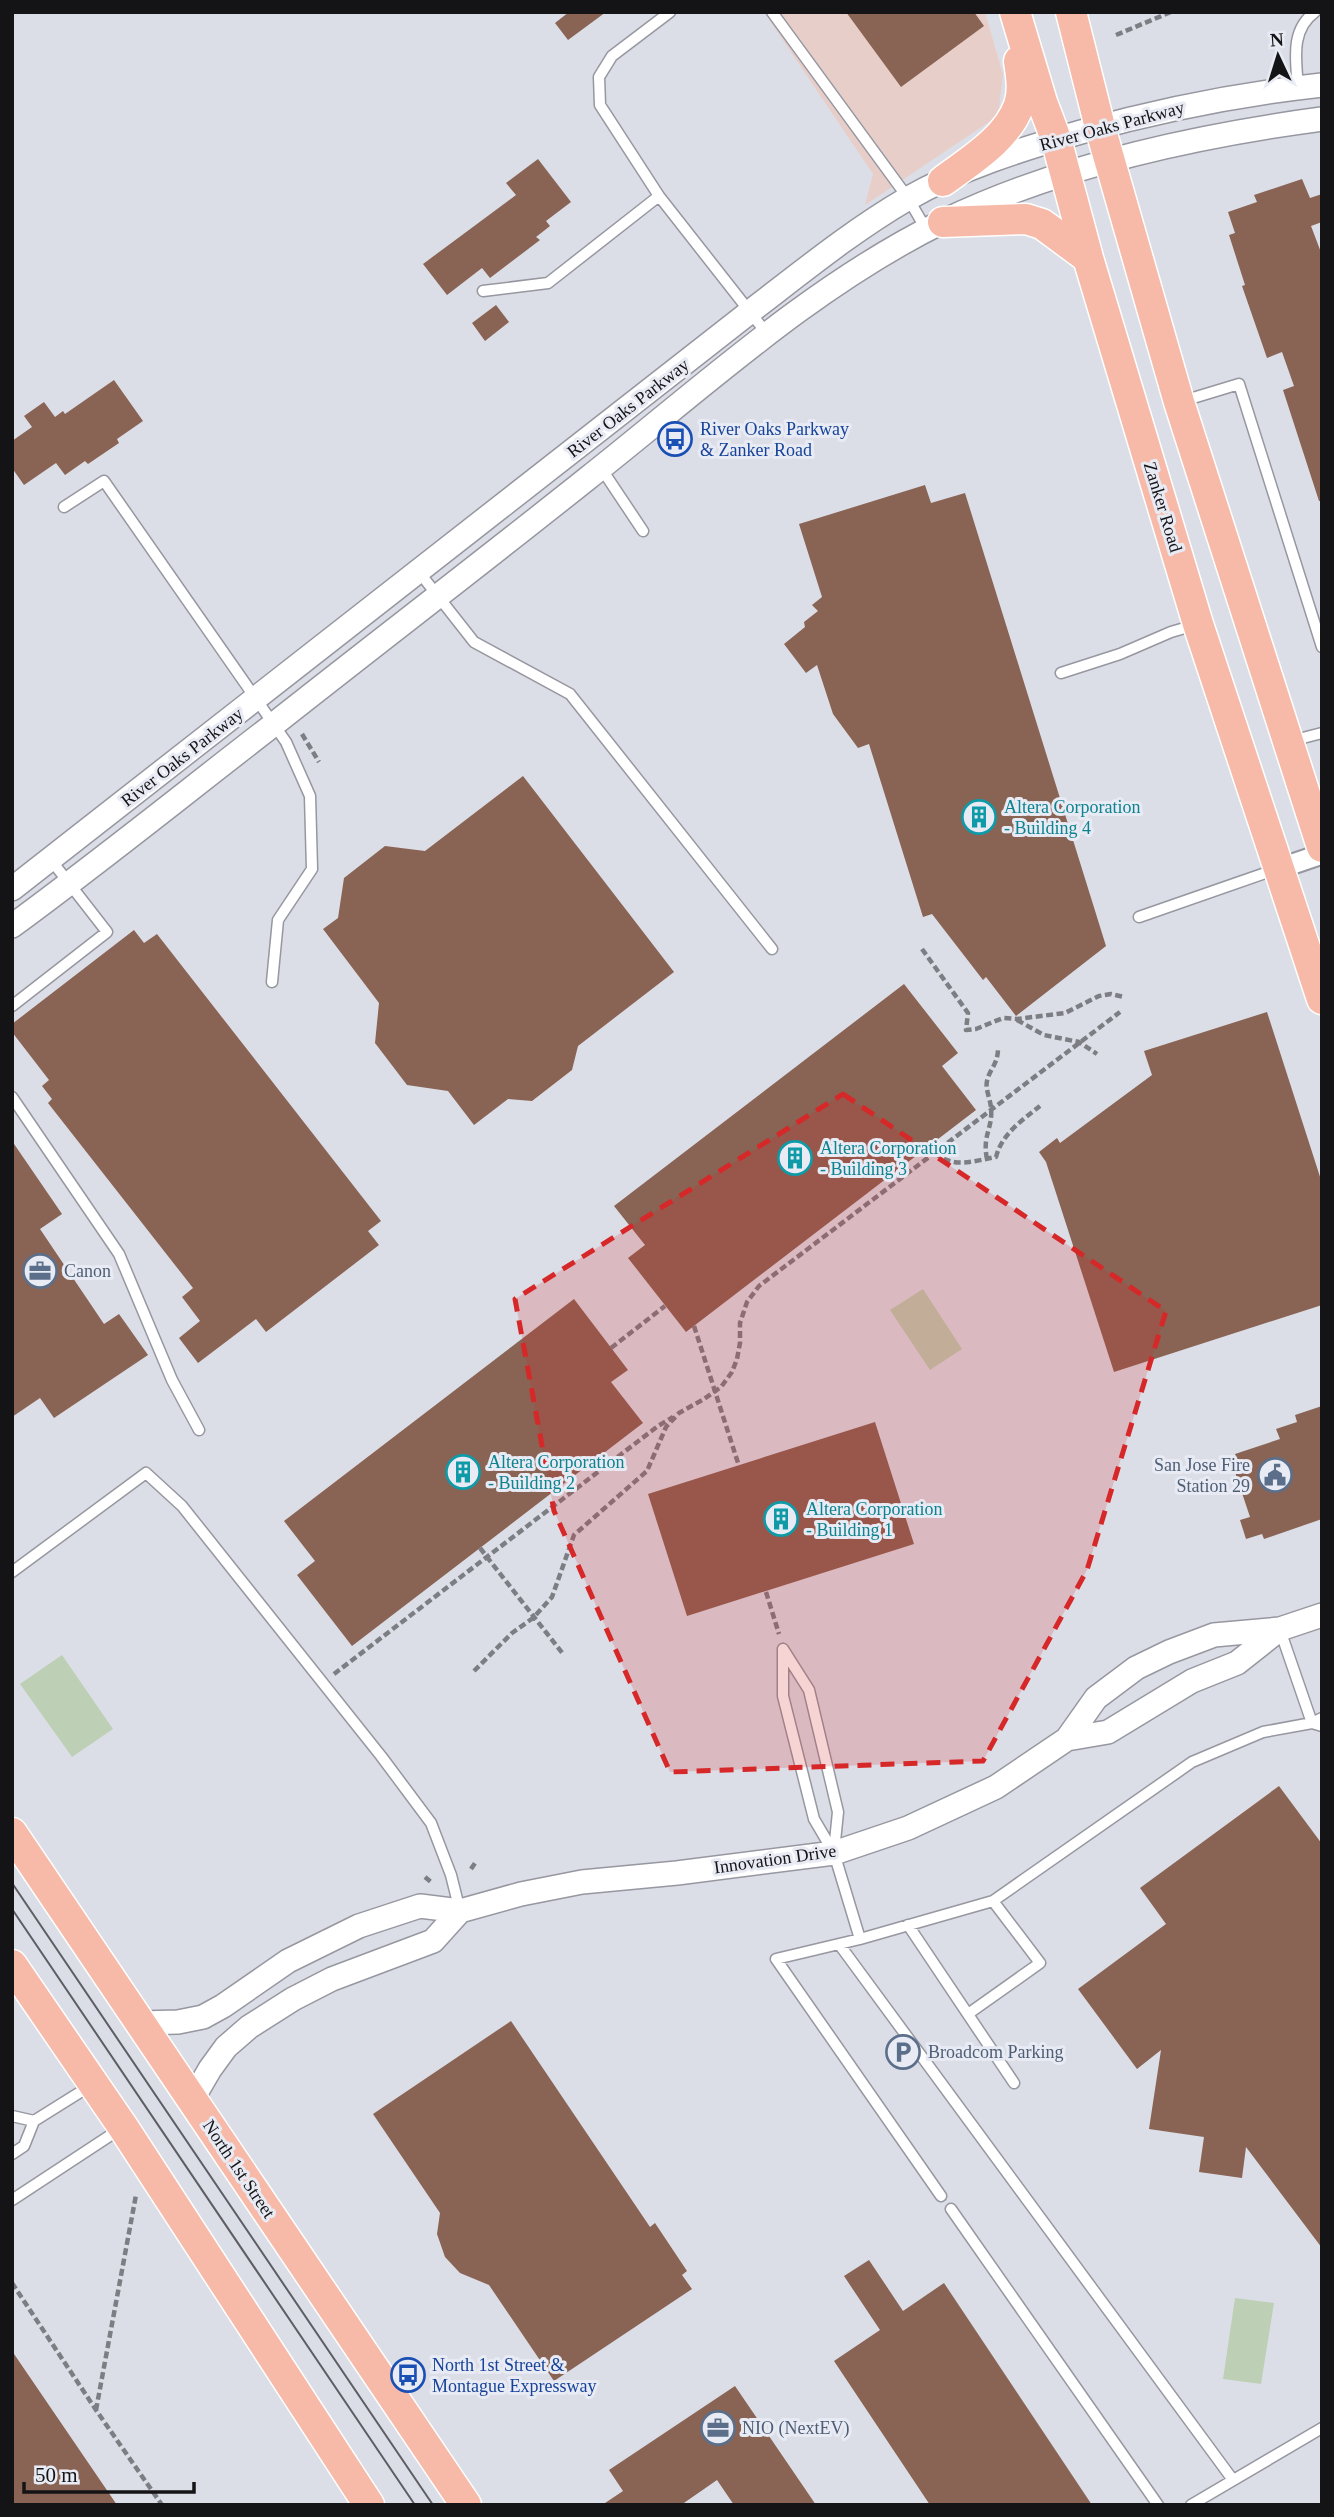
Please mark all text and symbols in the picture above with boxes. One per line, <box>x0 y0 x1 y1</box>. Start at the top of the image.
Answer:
north arrow <box>1243 21 1313 91</box>
text: N <box>1269 29 1285 50</box>
street label: River Oaks Parkway <box>1037 97 1187 155</box>
street label: River Oaks Parkway <box>563 354 693 462</box>
place label: River Oaks Parkway & Zanker Road <box>700 419 849 460</box>
bus stop icon: River Oaks Parkway & Zanker Road <box>656 420 694 458</box>
street label: Zanker Road <box>1140 459 1186 555</box>
street label: River Oaks Parkway <box>117 703 247 811</box>
place label: Altera Corporation - Building 4 <box>1004 797 1140 838</box>
building icon: Altera Corporation - Building 4 <box>960 798 998 836</box>
place label: Altera Corporation - Building 3 <box>820 1138 956 1179</box>
building icon: Altera Corporation - Building 3 <box>776 1139 814 1177</box>
office icon: Canon <box>21 1252 59 1290</box>
place label: Canon <box>64 1261 111 1281</box>
place label: Altera Corporation - Building 2 <box>488 1452 624 1493</box>
building icon: Altera Corporation - Building 2 <box>444 1453 482 1491</box>
place label: San Jose Fire Station 29 <box>1154 1455 1250 1496</box>
public building icon: San Jose Fire Station 29 <box>1256 1456 1294 1494</box>
place label: Altera Corporation - Building 1 <box>806 1499 942 1540</box>
building icon: Altera Corporation - Building 1 <box>762 1500 800 1538</box>
street label: Innovation Drive <box>712 1841 838 1877</box>
parking icon: Broadcom Parking <box>884 2033 922 2071</box>
place label: Broadcom Parking <box>928 2042 1063 2062</box>
street label: North 1st Street <box>199 2116 279 2222</box>
place label: North 1st Street & Montague Expressway <box>432 2355 596 2396</box>
bus stop icon: North 1st Street & Montague Expressway <box>389 2356 427 2394</box>
office icon: NIO (NextEV) <box>699 2409 737 2447</box>
place label: NIO (NextEV) <box>742 2418 849 2439</box>
scale bar <box>24 2450 194 2494</box>
text: 50 m <box>35 2463 78 2487</box>

